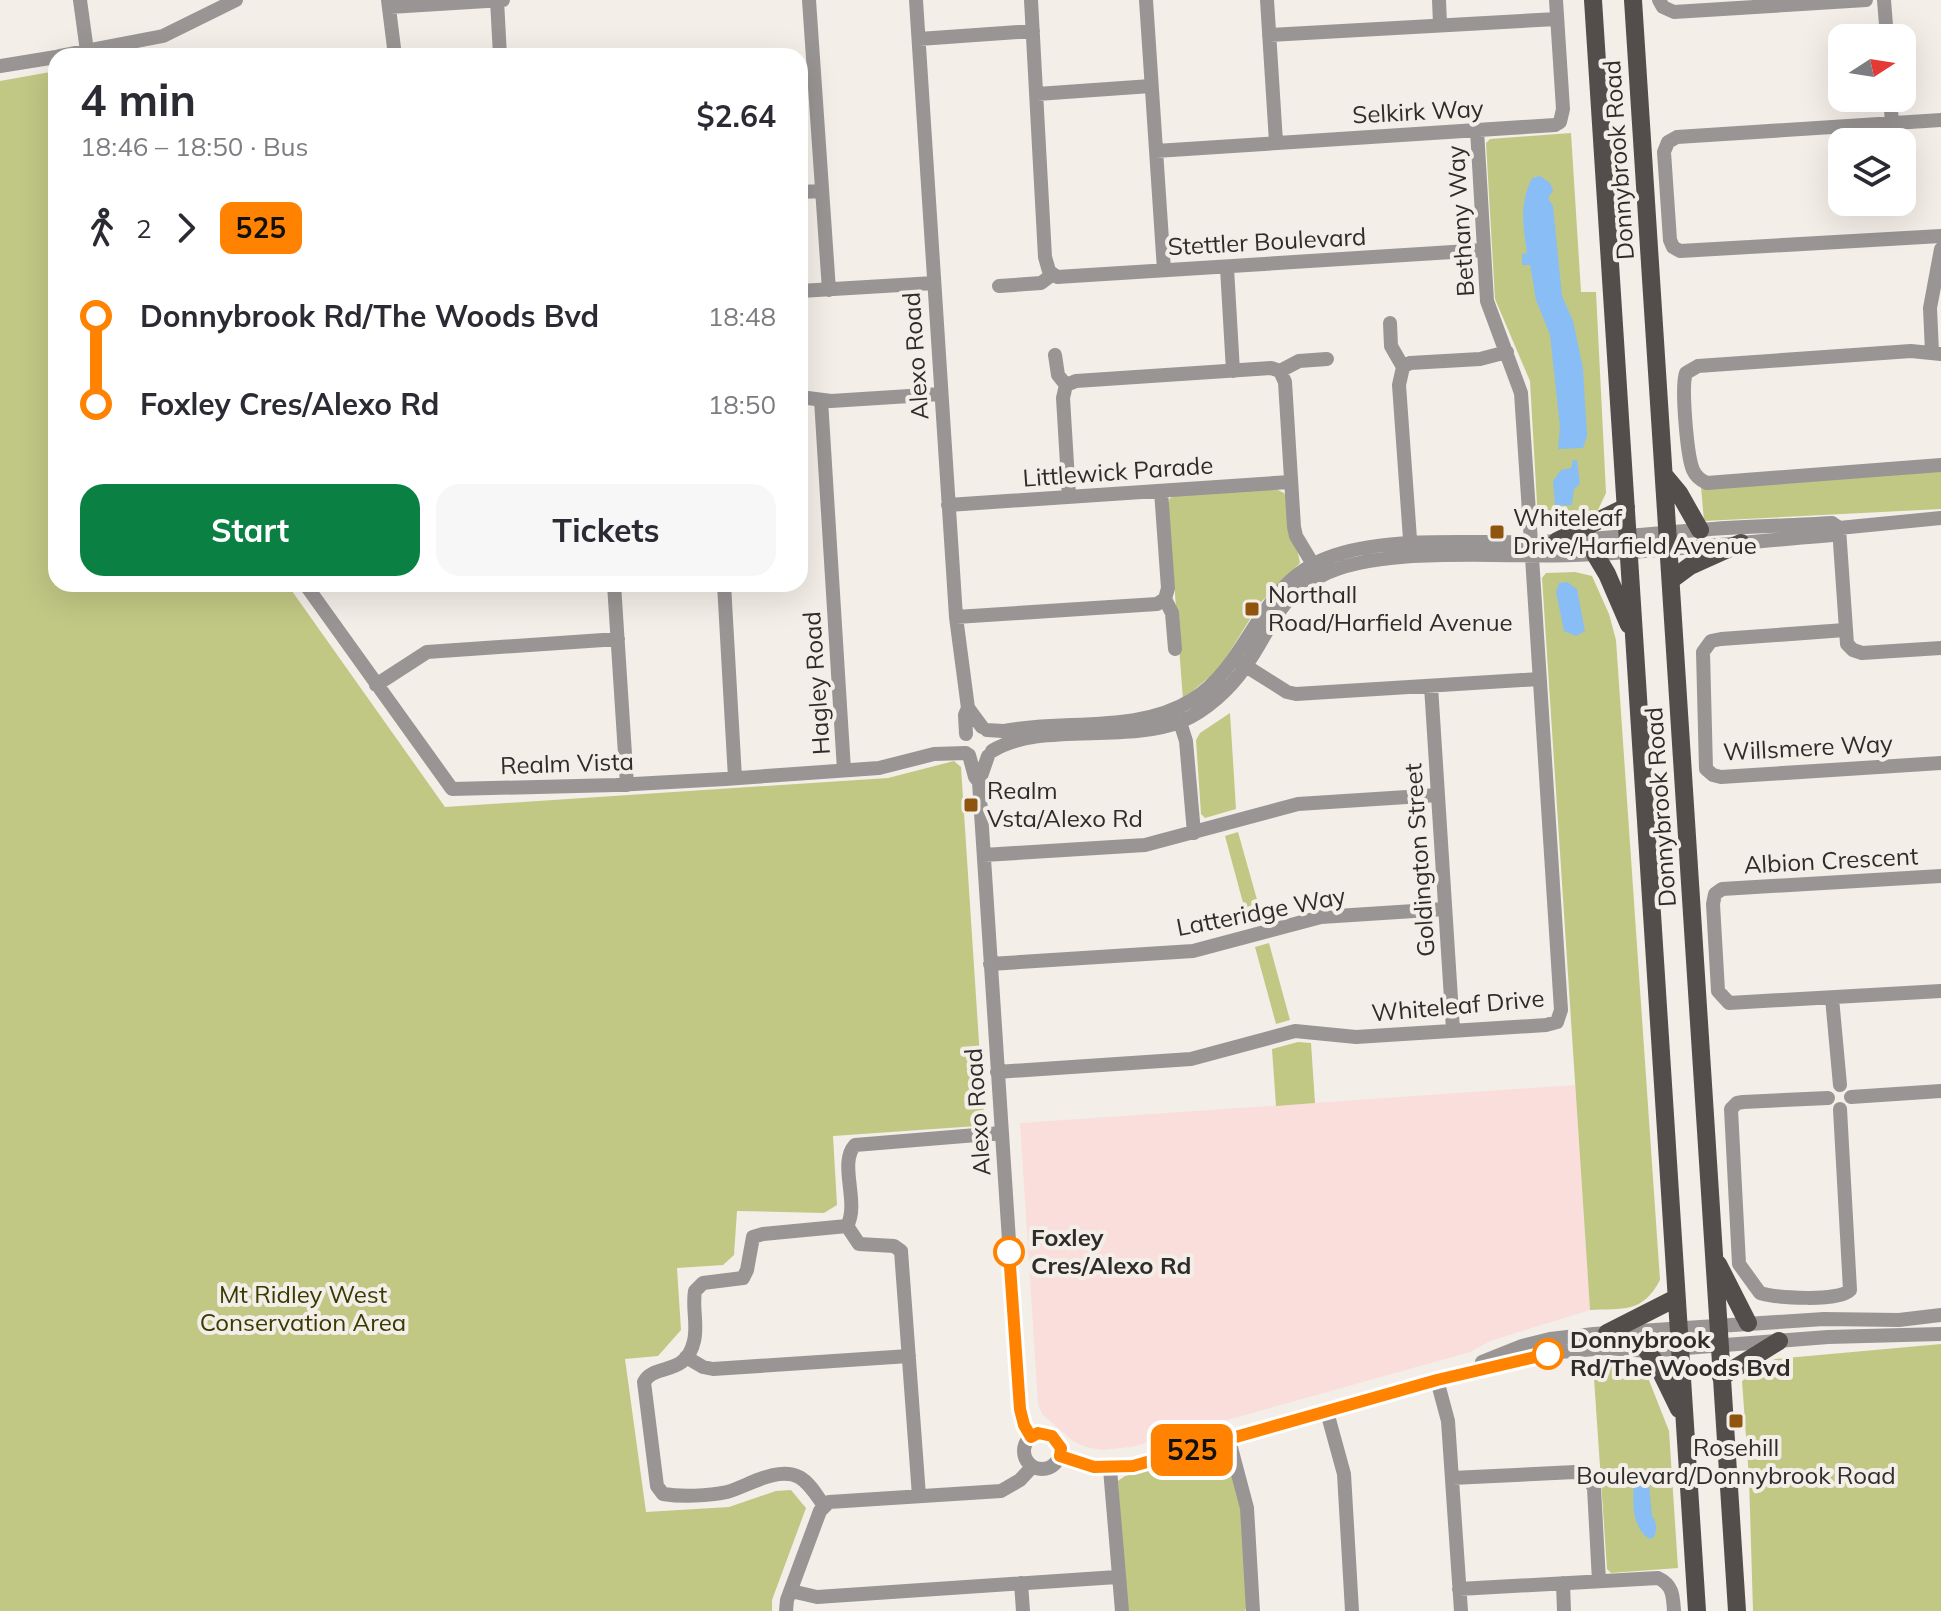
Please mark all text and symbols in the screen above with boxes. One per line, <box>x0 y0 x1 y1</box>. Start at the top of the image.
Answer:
north arrow <box>1828 24 1916 112</box>
map controls <box>1828 24 1916 216</box>
street label: Donnybrook Road <box>1596 59 1640 261</box>
text: 4 min <box>80 72 196 127</box>
street label: Selkirk Way <box>1352 93 1485 129</box>
text: $2.64 <box>697 97 776 135</box>
button: layers <box>1828 128 1916 216</box>
text: 18:46 – 18:50 · Bus <box>80 130 309 163</box>
street label: Bethany Way <box>1440 144 1480 298</box>
icon: walk <box>80 206 124 250</box>
icon: forward <box>164 206 208 250</box>
text: 525 <box>236 210 286 245</box>
text: 2 <box>136 212 152 245</box>
street label: Stettler Boulevard <box>1167 221 1367 261</box>
street label: Alexo Road <box>896 291 934 421</box>
text: Donnybrook Rd/The Woods Bvd <box>140 297 599 335</box>
text: 18:48 <box>708 300 776 333</box>
text: Foxley Cres/Alexo Rd <box>140 385 439 423</box>
text: 18:50 <box>708 388 776 421</box>
street label: Littlewick Parade <box>1022 449 1214 493</box>
button: Start <box>80 484 420 576</box>
button: Tickets <box>436 484 776 576</box>
place label: Whiteleaf Drive/Harfield Avenue <box>1513 502 1757 560</box>
marker: Whiteleaf Drive/Harfield Avenue <box>1488 523 1506 541</box>
place label: Northall Road/Harfield Avenue <box>1268 579 1513 637</box>
marker: Northall Road/Harfield Avenue <box>1243 600 1261 618</box>
street label: Hagley Road <box>796 610 836 756</box>
street label: Donnybrook Road <box>1638 706 1682 908</box>
street label: Willsmere Way <box>1722 728 1894 766</box>
street label: Realm Vista <box>500 746 634 780</box>
street label: Goldington Street <box>1397 762 1441 958</box>
place label: Realm Vsta/Alexo Rd <box>987 775 1143 833</box>
marker: Realm Vsta/Alexo Rd <box>962 796 980 814</box>
street label: Albion Crescent <box>1743 840 1919 880</box>
street label: Latteridge Way <box>1174 880 1348 942</box>
street label: Whiteleaf Drive <box>1370 983 1546 1027</box>
street label: Alexo Road <box>958 1047 996 1177</box>
place label: Foxley Cres/Alexo Rd <box>1031 1222 1191 1280</box>
marker: Foxley Cres/Alexo Rd <box>994 1237 1024 1267</box>
park label: Mt Ridley West Conservation Area <box>200 1279 406 1337</box>
place label: Donnybrook Rd/The Woods Bvd <box>1570 1324 1791 1382</box>
marker: Donnybrook Rd/The Woods Bvd <box>1533 1339 1563 1369</box>
marker: Rosehill Boulevard/Donnybrook Road <box>1727 1412 1745 1430</box>
line badge: 525 <box>1146 1424 1238 1476</box>
text: 525 <box>1167 1432 1217 1467</box>
place label: Rosehill Boulevard/Donnybrook Road <box>1576 1432 1896 1490</box>

